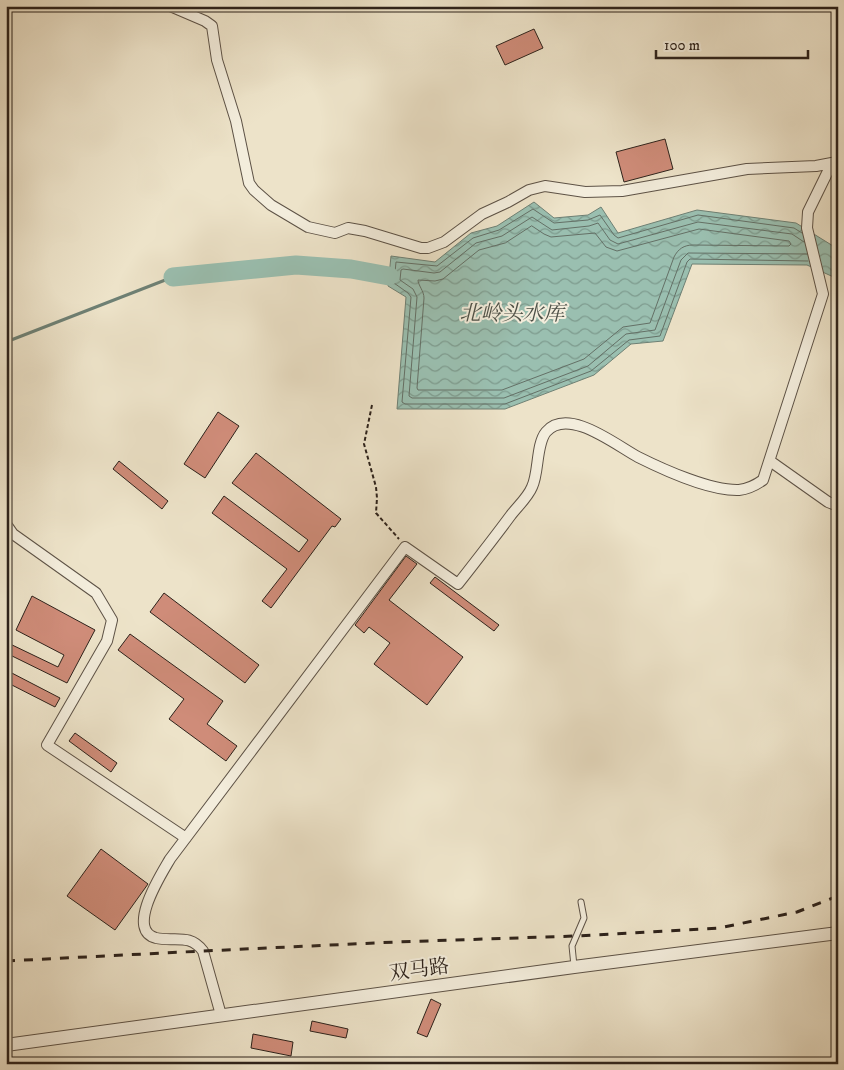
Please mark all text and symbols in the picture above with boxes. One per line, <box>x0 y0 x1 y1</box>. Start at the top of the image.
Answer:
scale bar <box>656 28 809 60</box>
text: 100 m <box>664 36 700 55</box>
water label: 北岭头水库 <box>460 301 567 327</box>
street label: 双马路 <box>388 954 451 987</box>

